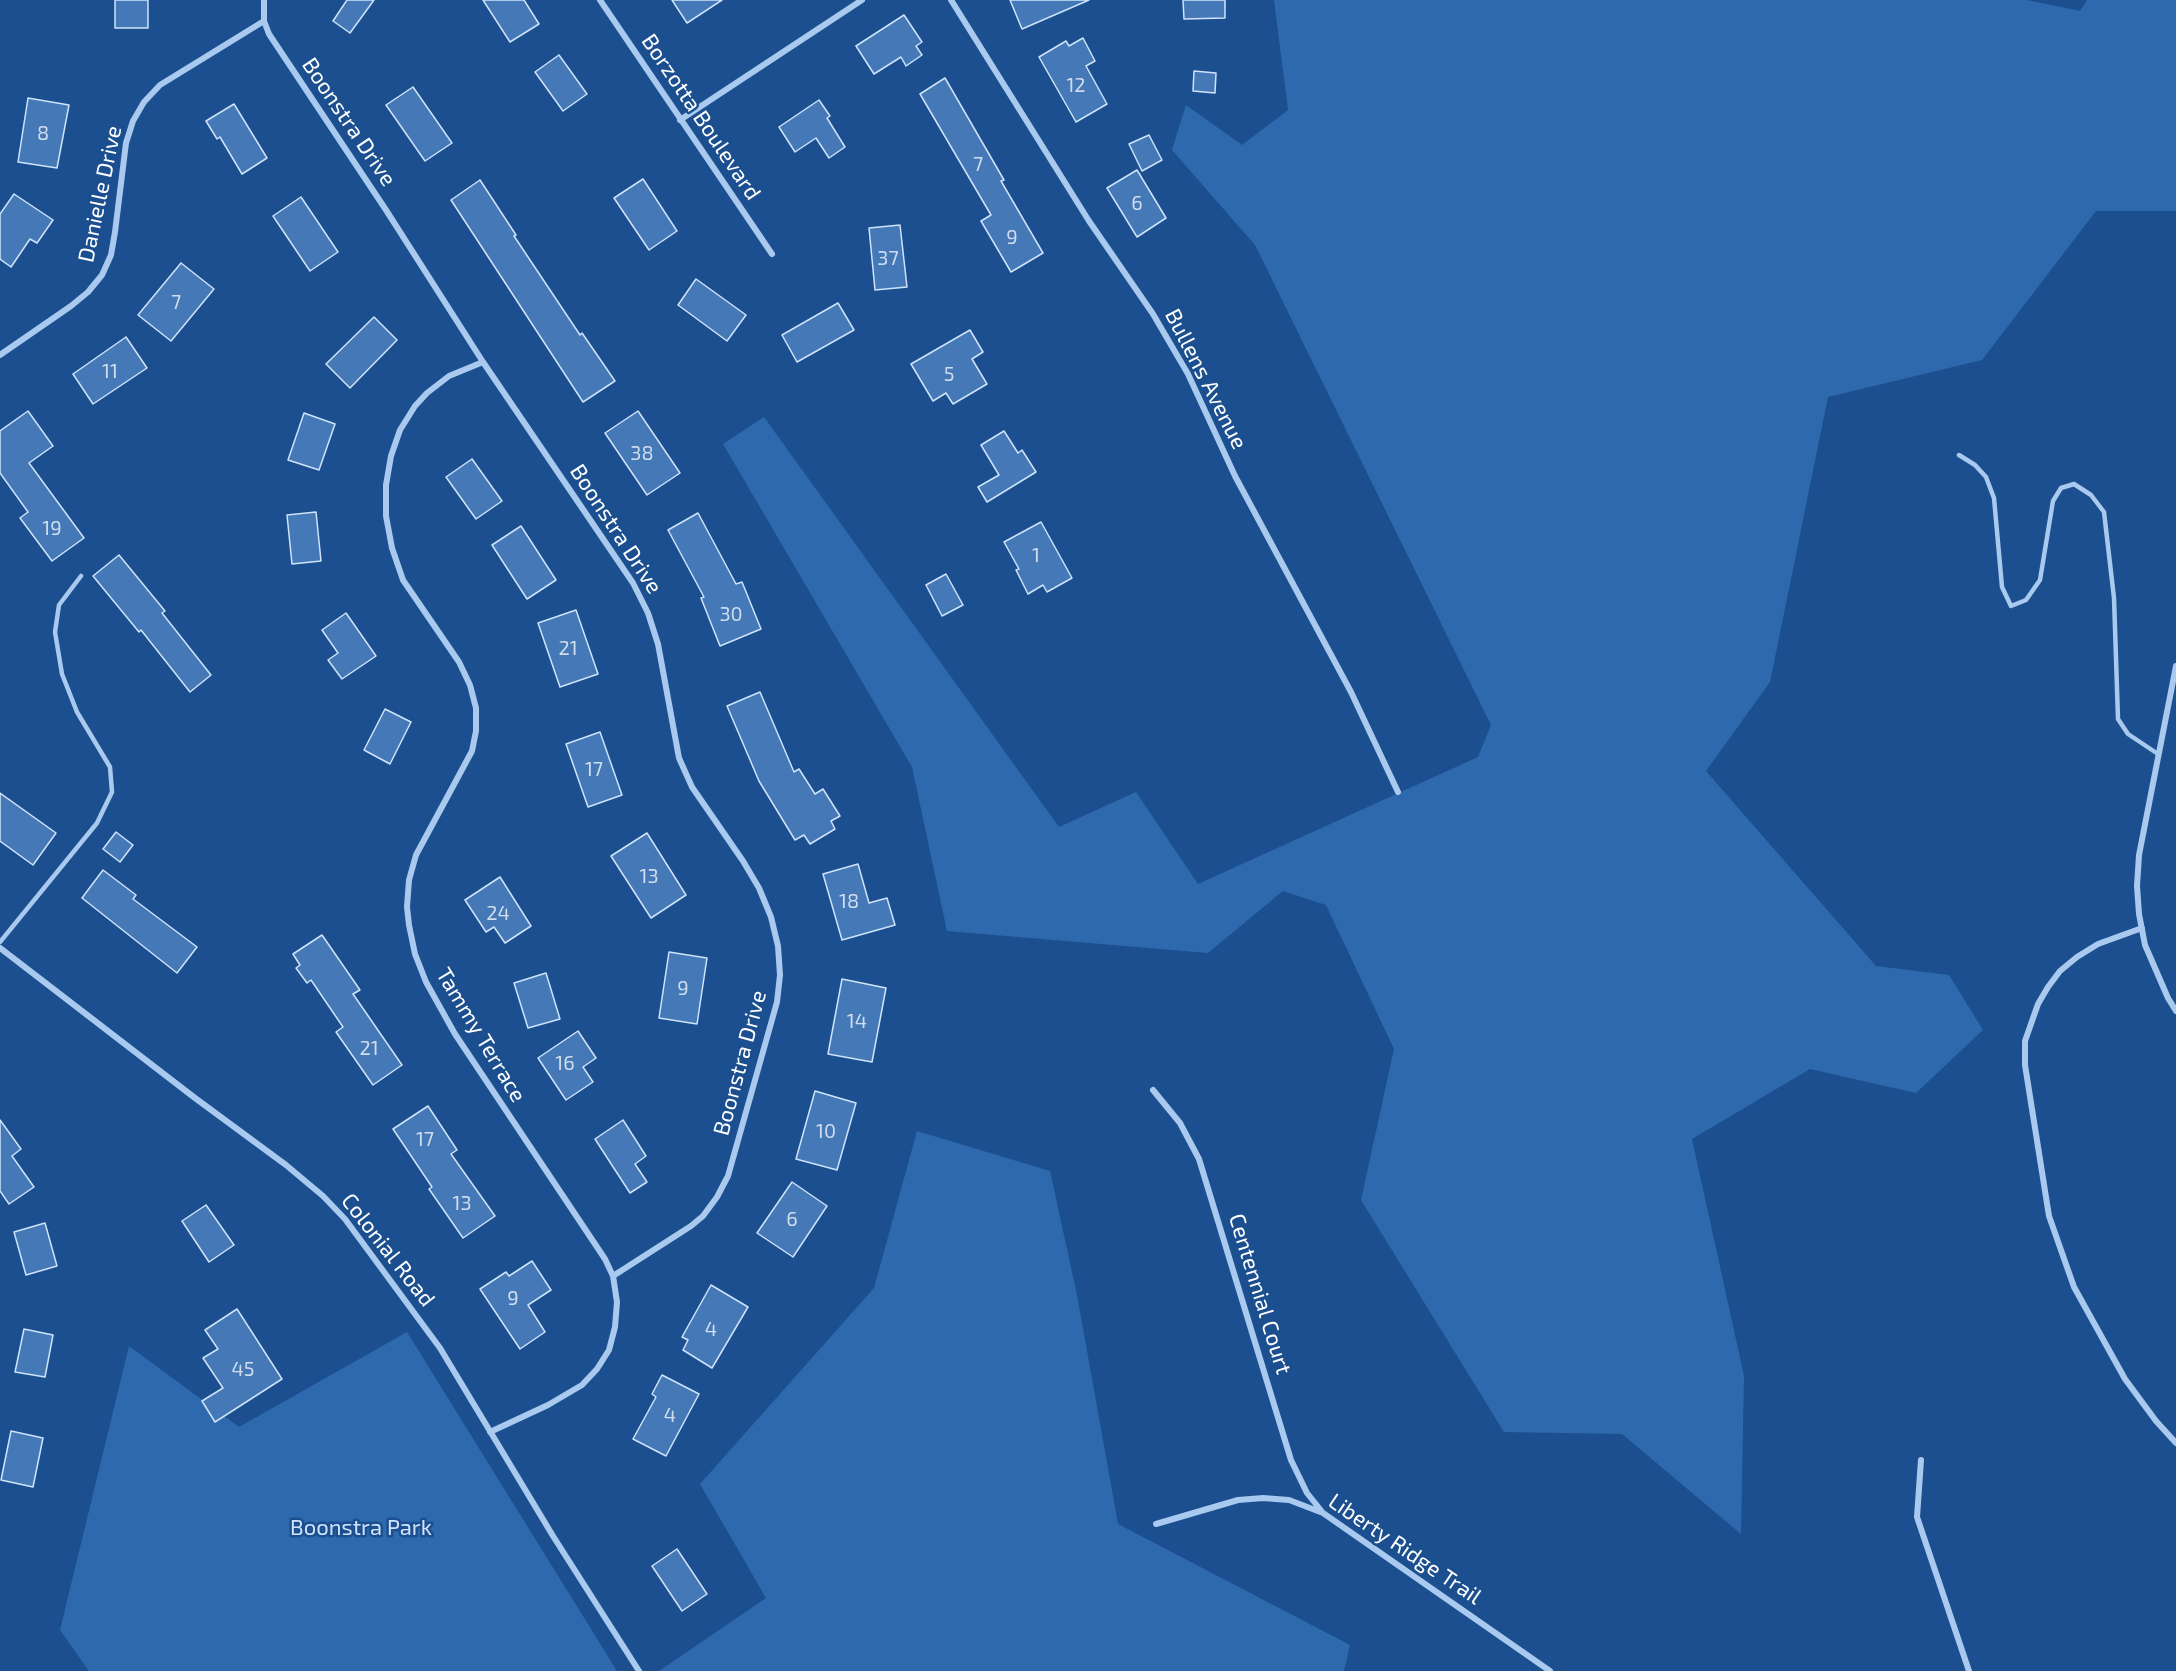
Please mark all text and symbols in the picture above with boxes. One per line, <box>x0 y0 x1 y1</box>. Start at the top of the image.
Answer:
street label: Borzotta Boulevard <box>636 29 766 205</box>
street label: Boonstra Drive <box>296 53 402 191</box>
house number: 12 <box>1066 73 1086 97</box>
house number: 8 <box>37 121 49 145</box>
street label: Danielle Drive <box>73 123 127 265</box>
house number: 7 <box>973 152 983 176</box>
house number: 6 <box>1131 191 1143 215</box>
house number: 9 <box>1006 225 1018 249</box>
house number: 37 <box>877 246 899 270</box>
house number: 7 <box>171 290 181 314</box>
street label: Bullens Avenue <box>1159 305 1253 453</box>
house number: 11 <box>102 359 118 383</box>
house number: 5 <box>944 362 954 386</box>
house number: 38 <box>630 441 654 465</box>
street label: Boonstra Drive <box>564 459 668 599</box>
house number: 19 <box>42 516 62 540</box>
house number: 1 <box>1032 543 1040 567</box>
house number: 30 <box>719 602 743 626</box>
house number: 21 <box>558 636 578 660</box>
house number: 17 <box>585 757 603 781</box>
house number: 13 <box>639 864 659 888</box>
house number: 18 <box>839 889 859 913</box>
house number: 24 <box>486 901 510 925</box>
street label: Tammy Terrace <box>431 963 531 1107</box>
house number: 9 <box>677 976 689 1000</box>
street label: Boonstra Drive <box>708 988 772 1138</box>
house number: 14 <box>847 1009 867 1033</box>
house number: 21 <box>359 1036 379 1060</box>
house number: 16 <box>555 1051 575 1075</box>
house number: 10 <box>816 1119 836 1143</box>
house number: 17 <box>416 1127 434 1151</box>
street label: Colonial Road <box>336 1188 440 1312</box>
house number: 13 <box>452 1191 472 1215</box>
house number: 6 <box>786 1207 798 1231</box>
street label: Centennial Court <box>1223 1210 1297 1378</box>
house number: 9 <box>507 1286 519 1310</box>
house number: 4 <box>705 1317 717 1341</box>
house number: 45 <box>231 1357 255 1381</box>
house number: 4 <box>664 1403 676 1427</box>
street label: Liberty Ridge Trail <box>1323 1488 1487 1610</box>
park label: Boonstra Park <box>290 1515 432 1541</box>

